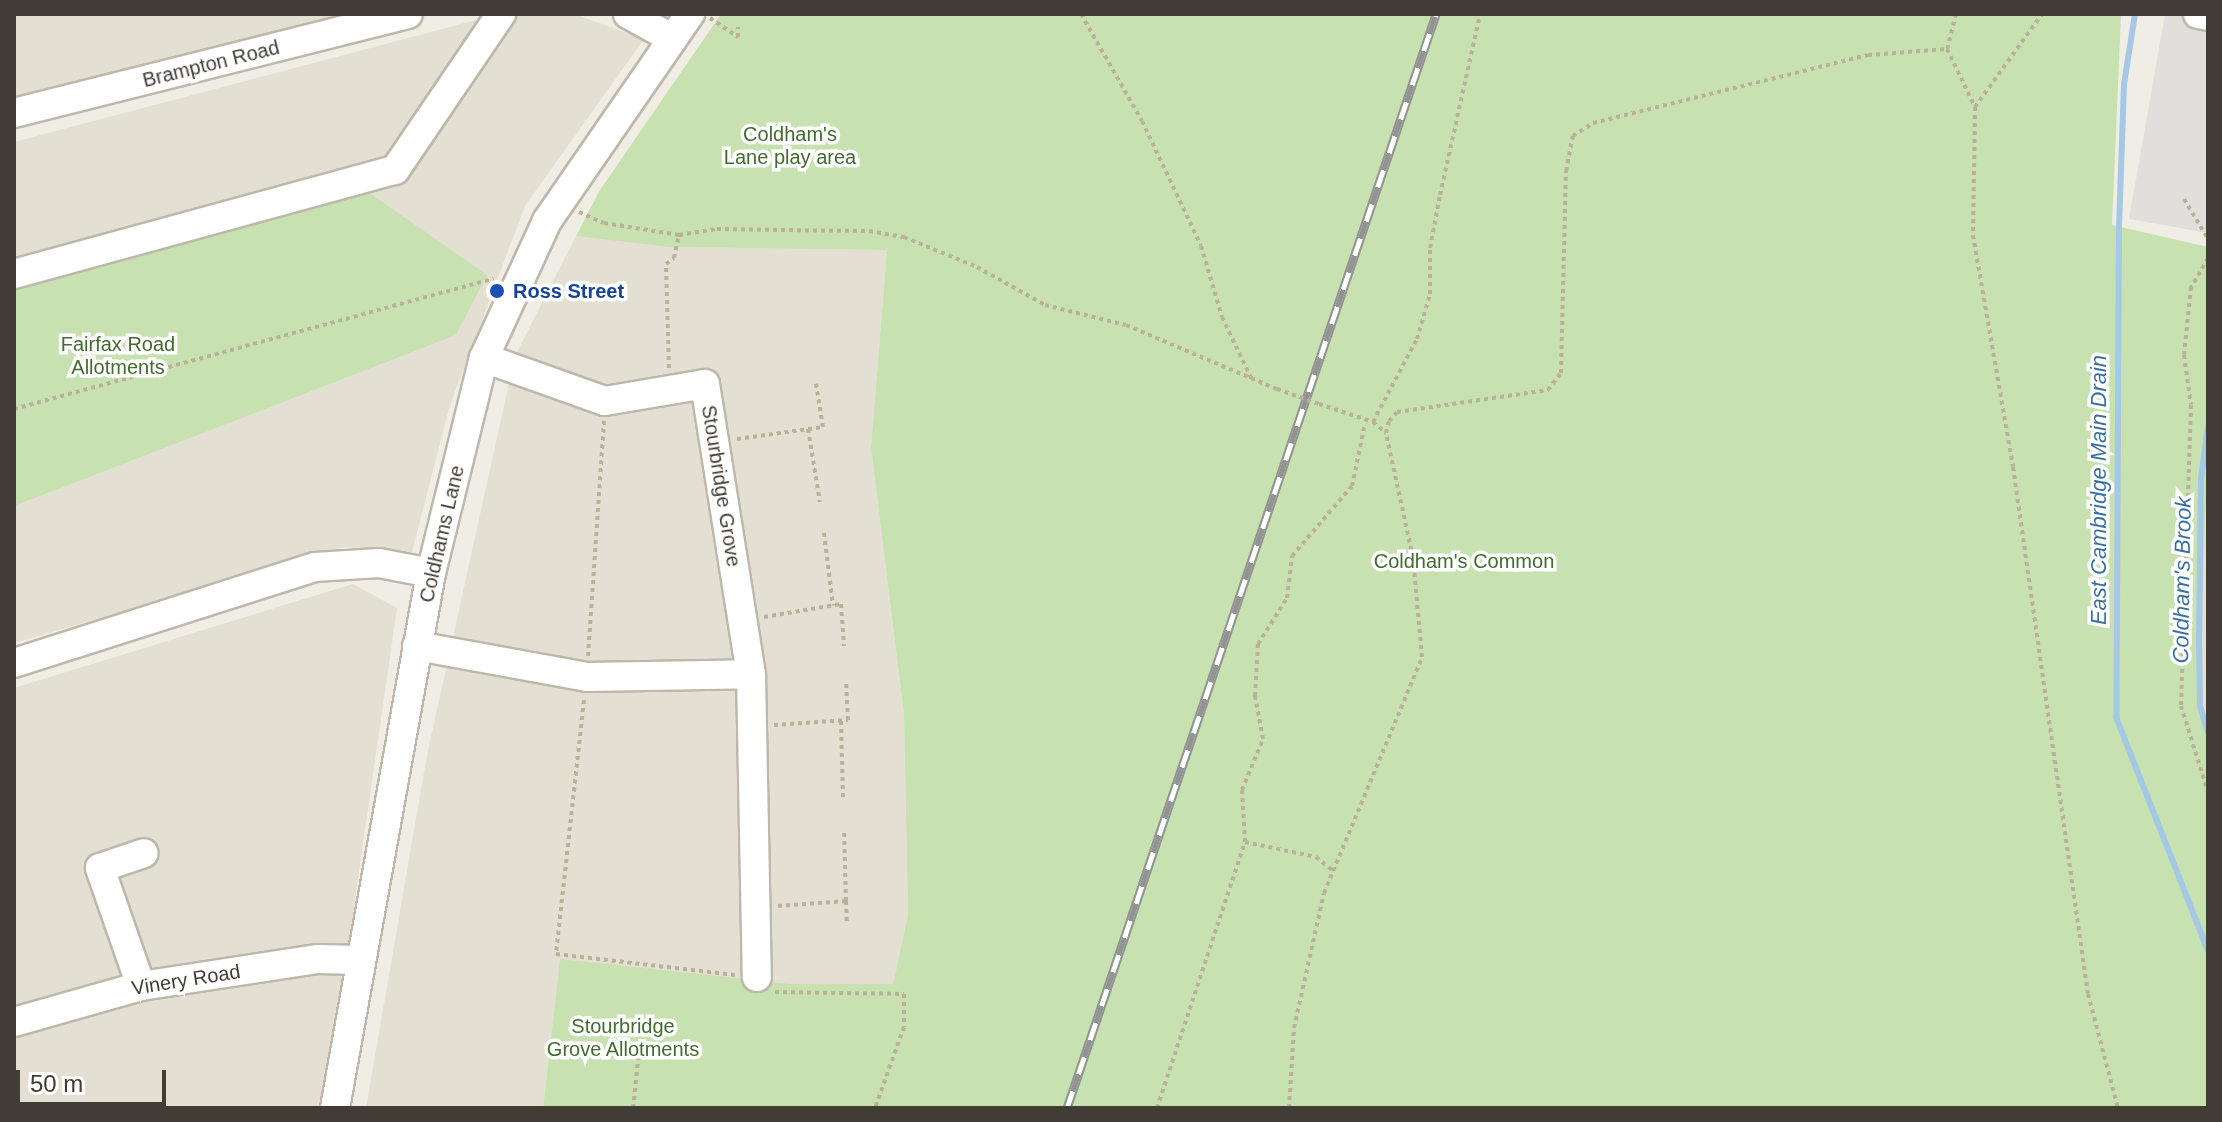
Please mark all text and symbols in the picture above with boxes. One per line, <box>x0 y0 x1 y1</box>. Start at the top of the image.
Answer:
street label: Brampton Road <box>140 35 282 93</box>
park label: Coldham's Lane play area <box>724 123 856 170</box>
place label: Ross Street <box>513 279 624 303</box>
marker: Ross Street <box>488 282 506 300</box>
park label: Fairfax Road Allotments <box>61 333 175 380</box>
water label: East Cambridge Main Drain <box>2086 355 2112 625</box>
street label: Stourbridge Grove <box>696 403 746 569</box>
street label: Coldhams Lane <box>415 463 469 605</box>
water label: Coldham's Brook <box>2167 496 2197 664</box>
park label: Coldham's Common <box>1374 549 1554 573</box>
street label: Vinery Road <box>130 960 242 1000</box>
park label: Stourbridge Grove Allotments <box>546 1014 700 1061</box>
scale bar <box>20 1054 170 1104</box>
text: 50 m <box>30 1070 83 1097</box>

